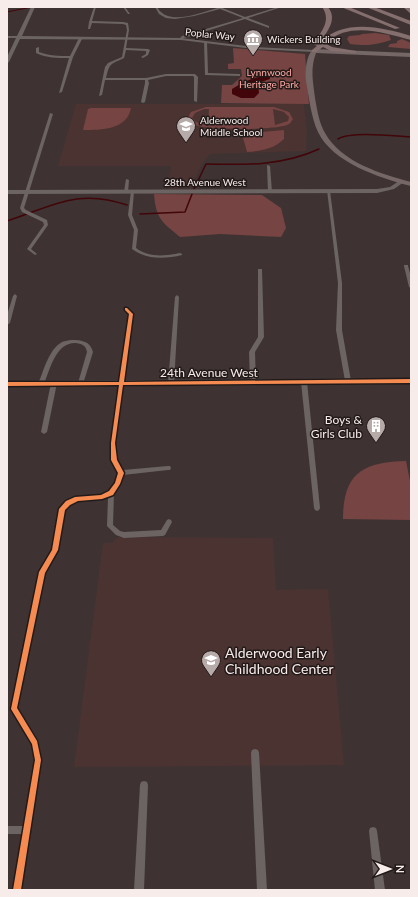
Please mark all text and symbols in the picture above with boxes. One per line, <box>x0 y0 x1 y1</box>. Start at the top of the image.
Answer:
street label: Poplar Way <box>185 25 236 43</box>
museum icon: Wickers Building <box>242 28 264 56</box>
place label: Wickers Building <box>267 33 341 45</box>
park label: Lynnwood Heritage Park <box>239 66 300 90</box>
place label: Alderwood Middle School <box>200 114 262 138</box>
school or university icon: Alderwood Middle School <box>175 115 197 143</box>
street label: 28th Avenue West <box>164 176 246 188</box>
street label: 24th Avenue West <box>160 365 259 380</box>
place label: Boys & Girls Club <box>311 412 362 441</box>
building icon: Boys & Girls Club <box>365 415 387 443</box>
place label: Alderwood Early Childhood Center <box>225 644 334 677</box>
school or university icon: Alderwood Early Childhood Center <box>200 649 222 677</box>
north arrow <box>370 849 410 889</box>
text: N <box>394 865 407 873</box>

